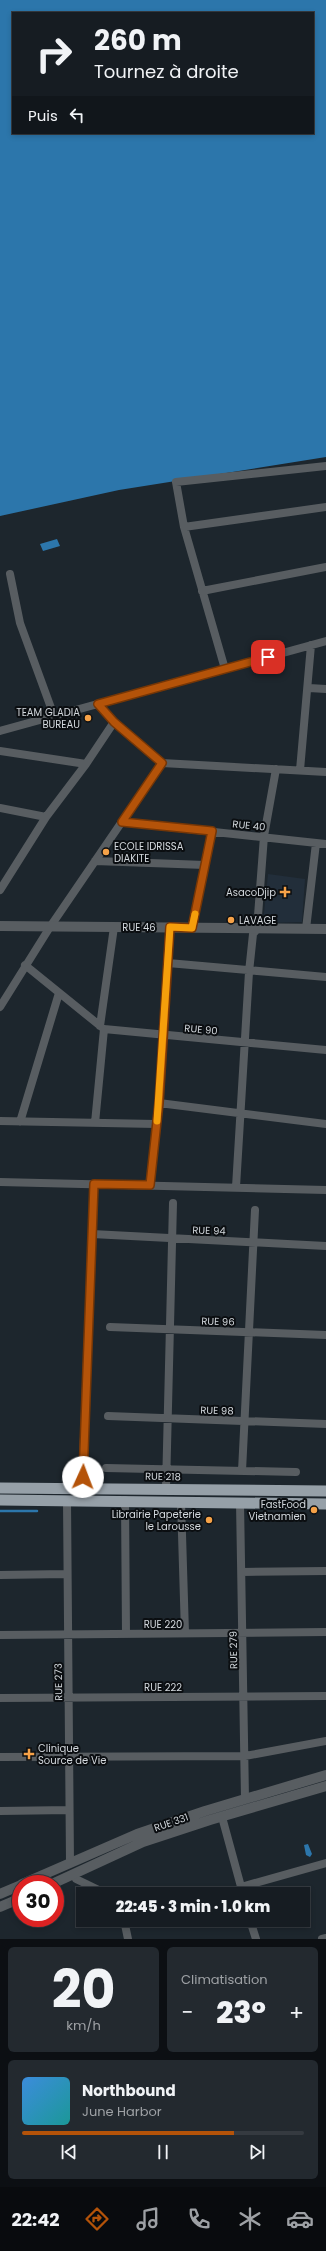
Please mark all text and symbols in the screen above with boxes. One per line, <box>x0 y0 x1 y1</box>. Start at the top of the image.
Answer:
text: 260 m <box>94 21 182 60</box>
icon: right <box>28 28 80 80</box>
text: Tournez à droite <box>94 59 239 84</box>
icon: left <box>66 104 88 126</box>
text: Puis <box>28 105 58 126</box>
pin <box>251 640 285 674</box>
icon: arrive <box>257 646 279 668</box>
place label: TEAM GLADIA BUREAU <box>16 705 80 732</box>
marker: TEAM GLADIA BUREAU <box>83 713 93 723</box>
street label: RUE 40 <box>232 816 266 835</box>
place label: ECOLE IDRISSA DIAKITE <box>114 839 184 866</box>
marker: ECOLE IDRISSA DIAKITE <box>101 847 111 857</box>
place label: AsacoDjip <box>226 885 276 900</box>
marker: AsacoDjip <box>279 886 291 898</box>
place label: LAVAGE <box>239 913 276 928</box>
marker: LAVAGE <box>226 915 236 925</box>
street label: RUE 46 <box>122 920 156 935</box>
street label: RUE 90 <box>184 1021 218 1038</box>
street label: RUE 94 <box>192 1222 226 1239</box>
street label: RUE 96 <box>201 1313 235 1330</box>
street label: RUE 98 <box>200 1402 234 1419</box>
position arrow <box>62 1456 104 1498</box>
street label: RUE 218 <box>145 1469 181 1484</box>
place label: FastFood Vietnamien <box>248 1497 306 1524</box>
marker: FastFood Vietnamien <box>309 1505 319 1515</box>
place label: Librairie Papeterie le Larousse <box>112 1507 201 1534</box>
marker: Librairie Papeterie le Larousse <box>204 1515 214 1525</box>
street label: RUE 220 <box>144 1617 182 1632</box>
street label: RUE 279 <box>226 1631 241 1669</box>
street label: RUE 273 <box>51 1663 66 1701</box>
street label: RUE 222 <box>144 1680 182 1695</box>
place label: Clinique Source de Vie <box>38 1741 106 1768</box>
marker: Clinique Source de Vie <box>23 1748 35 1760</box>
street label: RUE 331 <box>152 1810 190 1835</box>
speed limit sign: 30 <box>12 1875 64 1927</box>
text: 22:45 · 3 min · 1.0 km <box>116 1896 270 1917</box>
text: 20 <box>52 1953 115 2026</box>
text: Climatisation <box>181 1970 268 1989</box>
text: 23° <box>216 1991 266 2034</box>
text: − <box>181 1997 193 2028</box>
text: + <box>289 1997 304 2028</box>
text: km/h <box>66 2016 101 2035</box>
text: Northbound <box>82 2080 176 2101</box>
text: June Harbor <box>82 2102 162 2121</box>
icon: previous <box>58 2141 80 2163</box>
icon: pause <box>152 2141 174 2163</box>
icon: next <box>246 2141 268 2163</box>
icon: directions <box>83 2205 111 2233</box>
icon: music <box>134 2205 162 2233</box>
icon: phone <box>185 2205 213 2233</box>
icon: climate <box>236 2205 264 2233</box>
icon: car <box>286 2205 314 2233</box>
text: 22:42 <box>11 2207 60 2232</box>

